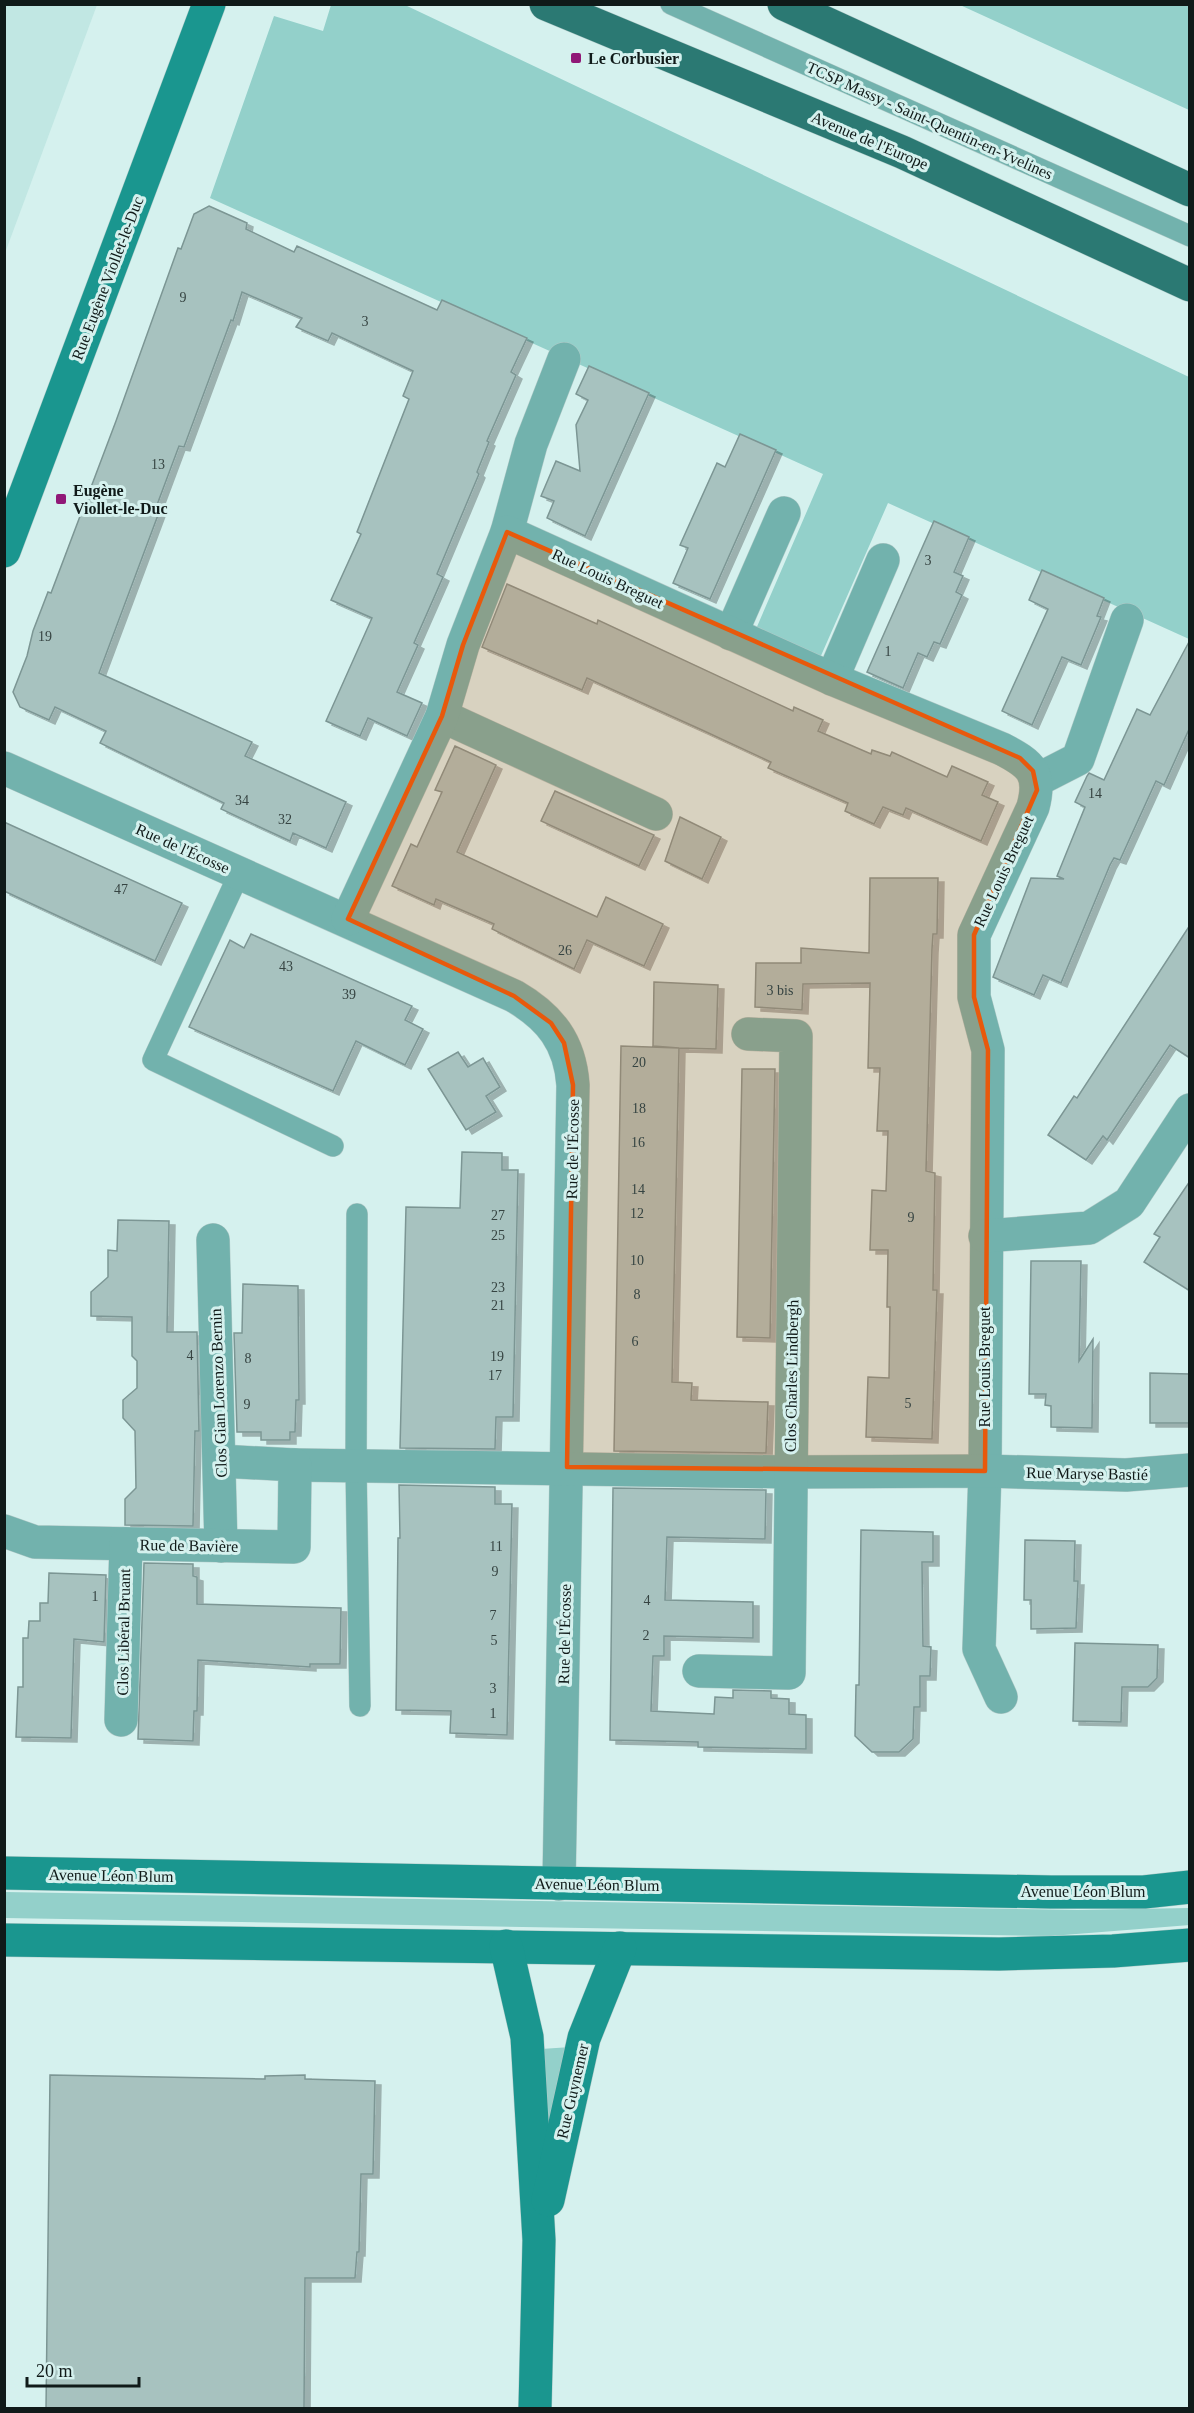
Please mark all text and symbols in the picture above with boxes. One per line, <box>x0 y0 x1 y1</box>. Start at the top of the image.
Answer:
place label: Le Corbusier <box>588 50 679 67</box>
marker: Le Corbusier <box>569 51 583 65</box>
street label: TCSP Massy - Saint-Quentin-en-Yvelines <box>804 58 1055 184</box>
street label: Avenue de l'Europe <box>808 108 931 174</box>
street label: Rue Eugène Viollet-le-Duc <box>68 194 147 363</box>
house number: 9 <box>180 290 187 305</box>
house number: 3 <box>362 314 369 329</box>
house number: 13 <box>151 457 165 472</box>
place label: Eugène Viollet-le-Duc <box>73 482 167 517</box>
marker: Eugène Viollet-le-Duc <box>54 492 68 506</box>
street label: Rue Louis Breguet <box>549 545 667 613</box>
house number: 3 <box>925 553 932 568</box>
house number: 19 <box>38 629 52 644</box>
house number: 1 <box>885 644 892 659</box>
house number: 14 <box>1088 786 1102 801</box>
house number: 34 <box>235 793 249 808</box>
house number: 32 <box>278 812 292 827</box>
street label: Rue Louis Breguet <box>970 812 1038 930</box>
street label: Rue de l'Écosse <box>133 819 233 877</box>
house number: 47 <box>114 882 128 897</box>
house number: 26 <box>558 943 572 958</box>
house number: 43 <box>279 959 293 974</box>
house number: 3 bis <box>767 983 793 998</box>
house number: 39 <box>342 987 356 1002</box>
house number: 20 <box>632 1055 646 1070</box>
street label: Rue de l'Écosse <box>562 1099 582 1199</box>
house number: 18 <box>632 1101 646 1116</box>
house number: 16 <box>631 1135 645 1150</box>
house number: 14 <box>631 1182 645 1197</box>
house number: 12 <box>630 1206 644 1221</box>
house number: 27 <box>491 1208 505 1223</box>
house number: 9 <box>908 1210 915 1225</box>
house number: 25 <box>491 1228 505 1243</box>
house number: 10 <box>630 1253 644 1268</box>
house number: 23 <box>491 1280 505 1295</box>
house number: 8 <box>634 1287 641 1302</box>
house number: 21 <box>491 1298 505 1313</box>
street label: Clos Charles Lindbergh <box>782 1300 802 1452</box>
street label: Rue Louis Breguet <box>976 1306 994 1427</box>
street label: Clos Gian Lorenzo Bernin <box>207 1308 230 1478</box>
house number: 6 <box>632 1334 639 1349</box>
house number: 4 <box>187 1348 194 1363</box>
house number: 19 <box>490 1349 504 1364</box>
house number: 8 <box>245 1351 252 1366</box>
house number: 17 <box>488 1368 502 1383</box>
house number: 5 <box>905 1396 912 1411</box>
house number: 9 <box>244 1397 251 1412</box>
street label: Rue Maryse Bastié <box>1026 1464 1148 1484</box>
street label: Rue de Bavière <box>140 1536 238 1555</box>
house number: 11 <box>489 1539 503 1554</box>
house number: 9 <box>492 1564 499 1579</box>
street label: Clos Libéral Bruant <box>114 1568 133 1696</box>
street label: Rue de l'Écosse <box>554 1584 574 1684</box>
house number: 1 <box>92 1589 99 1604</box>
house number: 4 <box>644 1593 651 1608</box>
house number: 7 <box>490 1608 497 1623</box>
house number: 2 <box>643 1628 650 1643</box>
house number: 5 <box>491 1633 498 1648</box>
house number: 3 <box>490 1681 497 1696</box>
house number: 1 <box>490 1706 497 1721</box>
street label: Avenue Léon Blum <box>48 1866 174 1885</box>
street label: Avenue Léon Blum <box>534 1875 660 1894</box>
street label: Avenue Léon Blum <box>1020 1883 1146 1900</box>
street label: Rue Guynemer <box>553 2041 593 2141</box>
scale bar <box>27 2350 140 2388</box>
text: 20 m <box>36 2361 73 2381</box>

